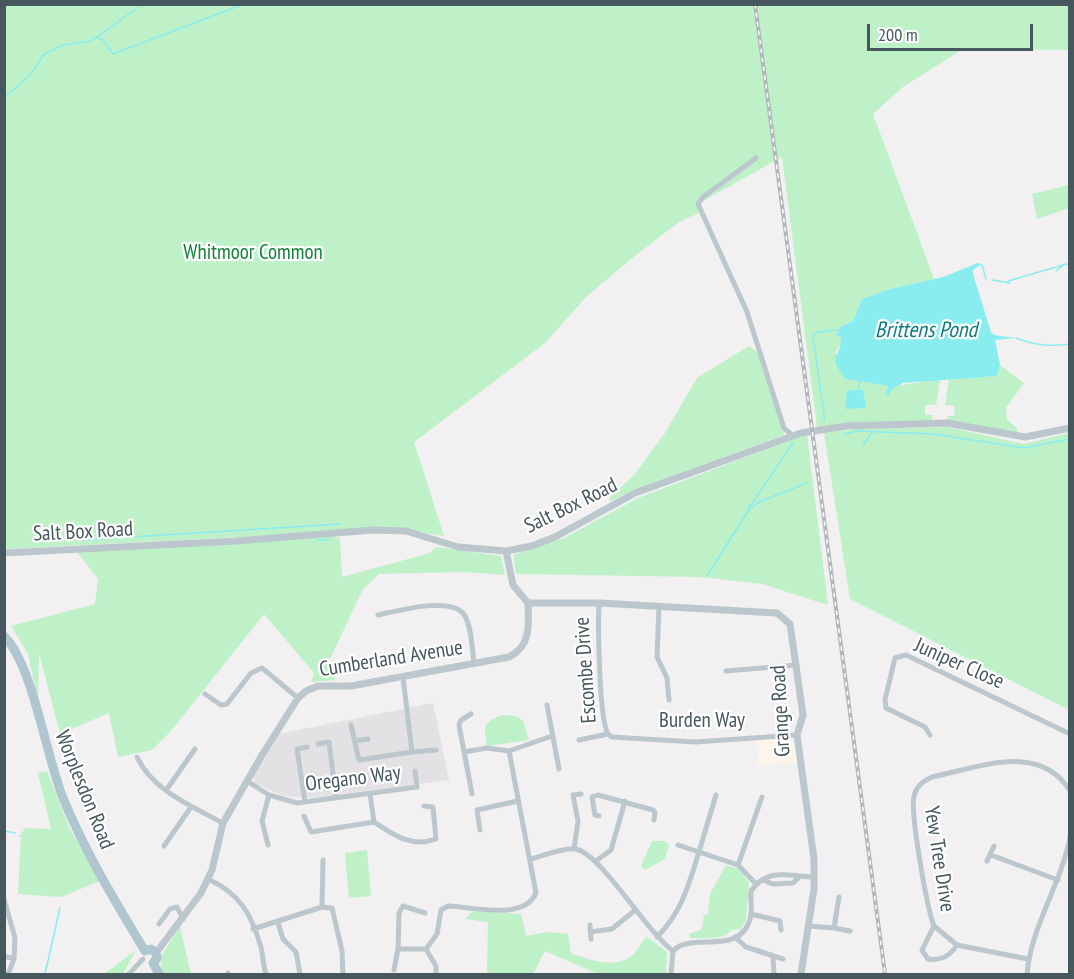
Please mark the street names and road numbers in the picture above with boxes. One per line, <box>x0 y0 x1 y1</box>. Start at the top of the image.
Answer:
street label: Salt Box Road <box>521 473 621 539</box>
street label: Salt Box Road <box>32 517 134 547</box>
street label: Escombe Drive <box>570 616 602 724</box>
street label: Juniper Close <box>910 633 1008 695</box>
street label: Cumberland Avenue <box>318 635 464 683</box>
street label: Grange Road <box>766 665 796 757</box>
street label: Burden Way <box>659 708 745 734</box>
street label: Worplesdon Road <box>49 727 119 853</box>
street label: Oregano Way <box>304 761 402 797</box>
street label: Yew Tree Drive <box>918 804 960 914</box>

